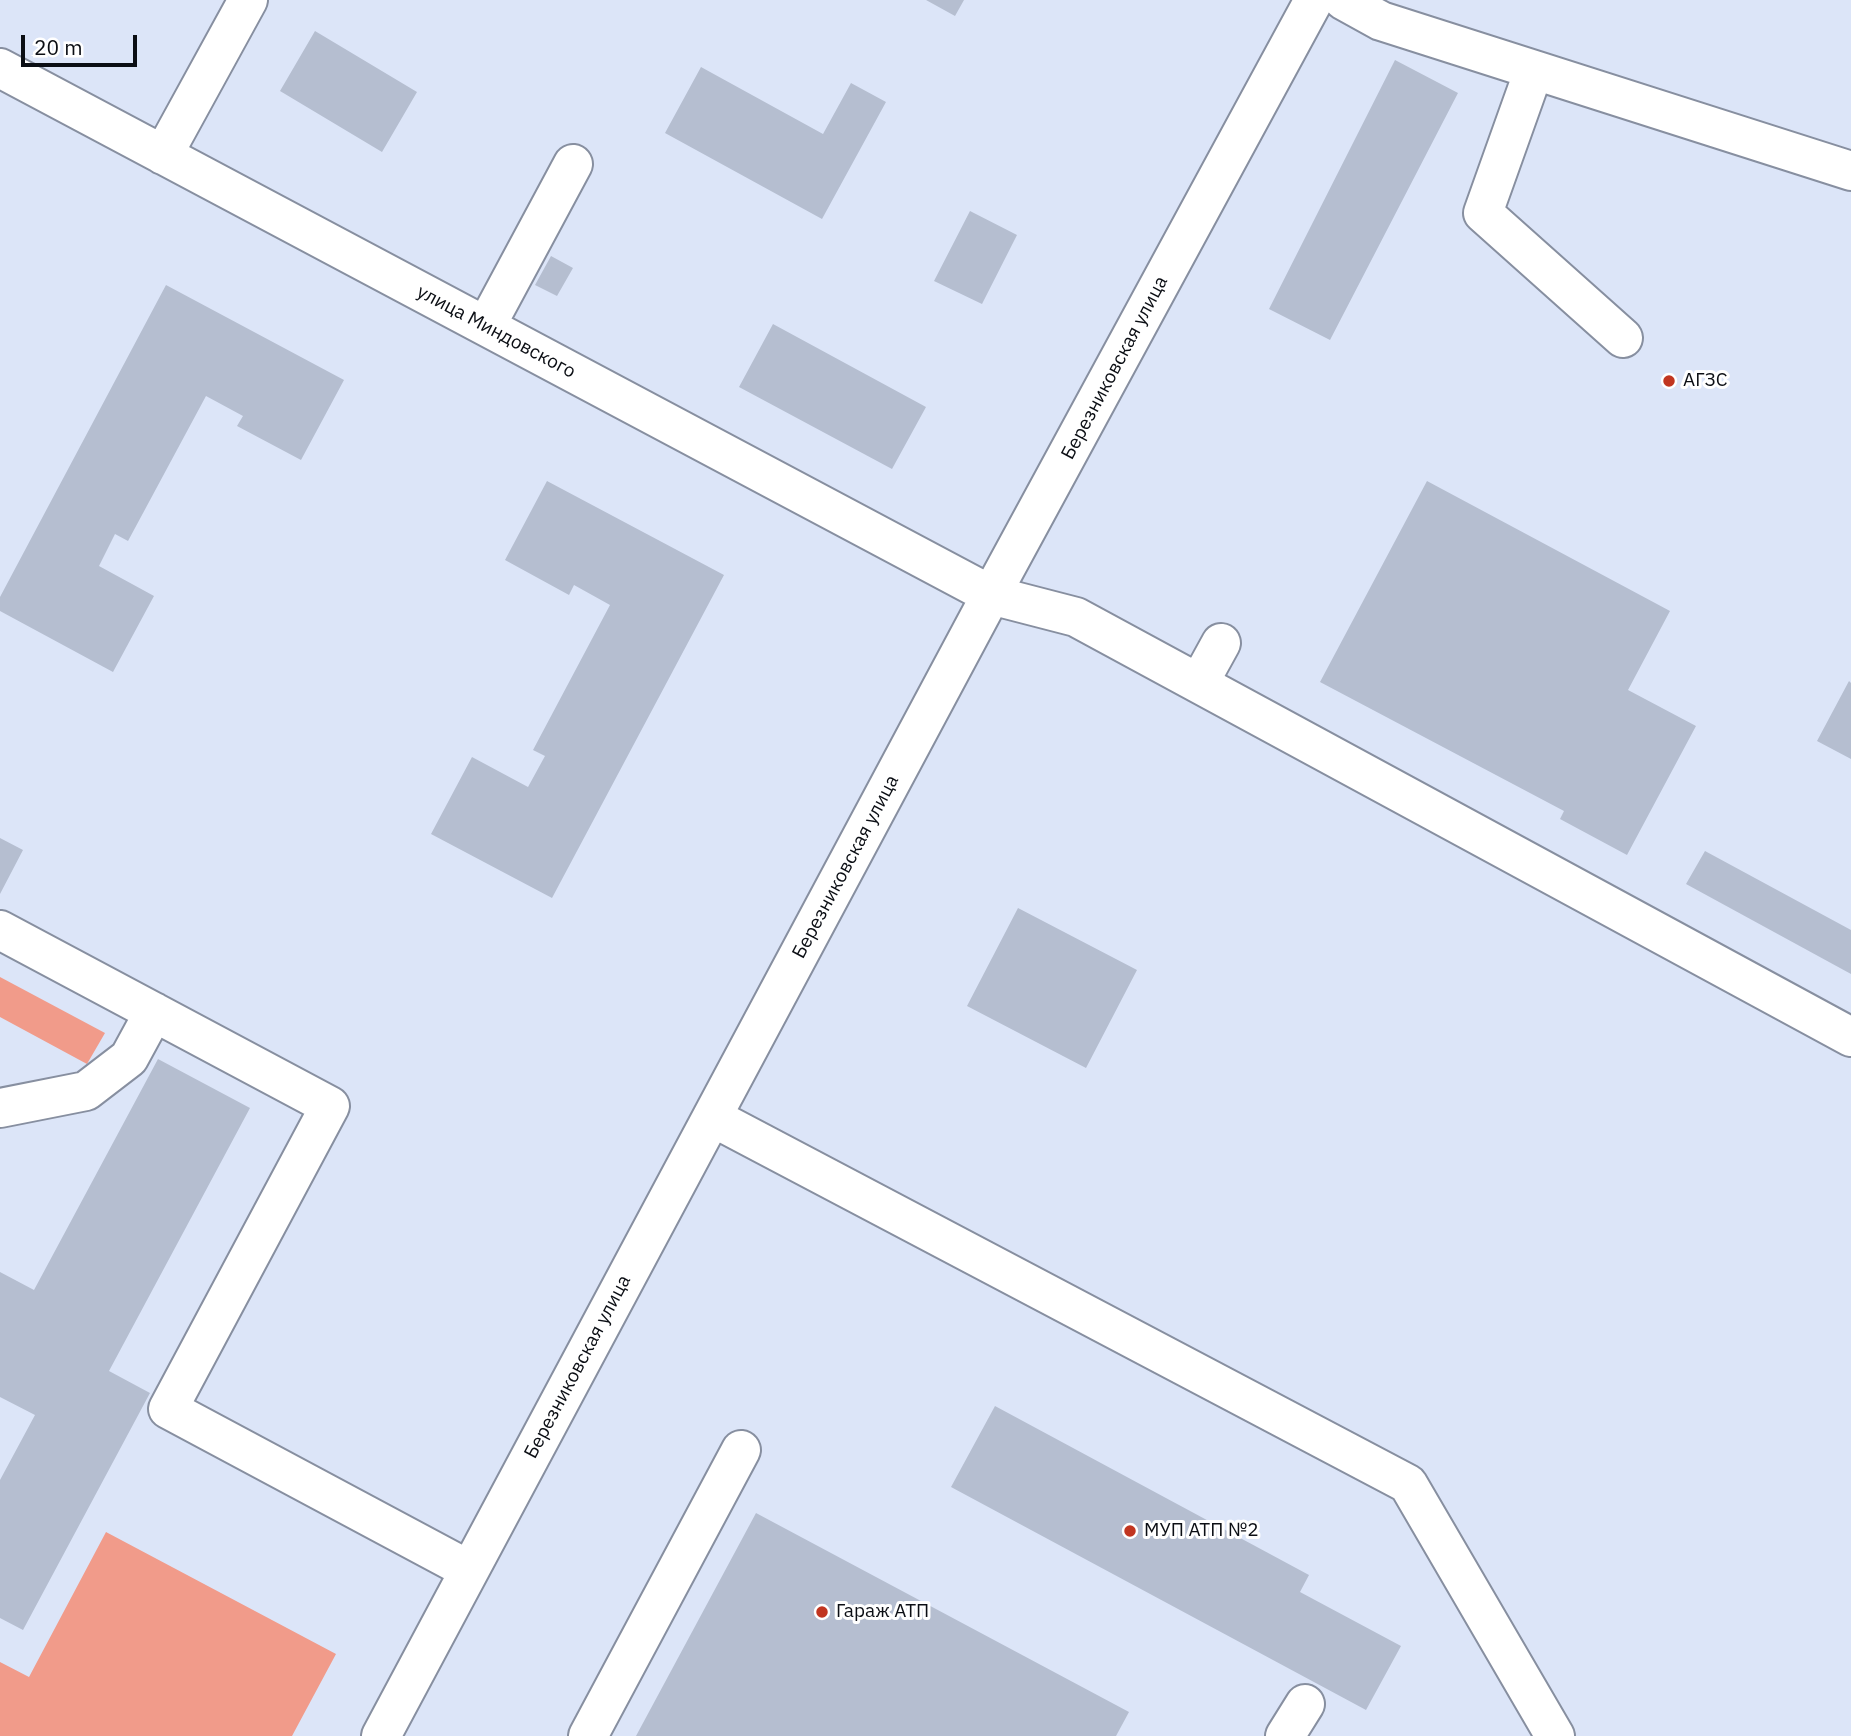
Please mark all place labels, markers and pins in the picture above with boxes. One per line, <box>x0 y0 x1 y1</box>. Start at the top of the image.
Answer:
place label: АГЗС <box>1683 370 1728 392</box>
marker: АГЗС <box>1661 373 1677 389</box>
place label: МУП АТП №2 <box>1144 1520 1259 1542</box>
marker: МУП АТП №2 <box>1122 1523 1138 1539</box>
place label: Гараж АТП <box>836 1601 929 1623</box>
marker: Гараж АТП <box>814 1604 830 1620</box>

